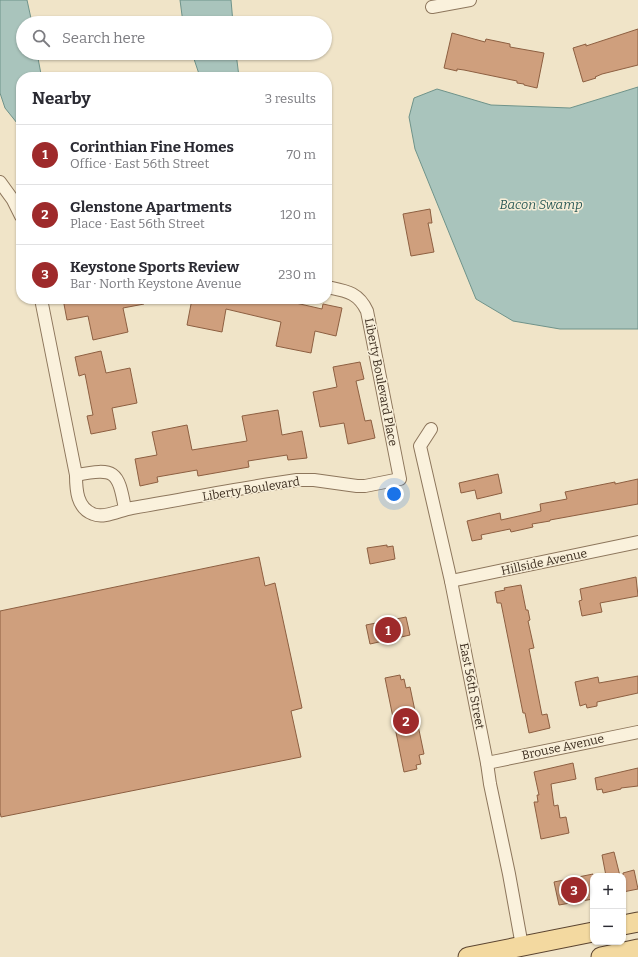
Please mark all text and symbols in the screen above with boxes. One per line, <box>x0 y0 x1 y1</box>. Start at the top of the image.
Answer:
search box <box>16 16 332 60</box>
icon: search <box>30 27 52 49</box>
text: Search here <box>62 29 145 47</box>
text: Nearby <box>32 88 91 109</box>
text: 3 results <box>265 91 316 106</box>
text: Corinthian Fine Homes <box>70 138 234 156</box>
text: 1 <box>42 147 48 162</box>
text: 70 m <box>286 147 316 162</box>
text: Office · East 56th Street <box>70 156 209 171</box>
water label: Bacon Swamp <box>499 197 583 212</box>
text: Glenstone Apartments <box>70 198 232 216</box>
text: 2 <box>41 207 49 222</box>
text: 120 m <box>280 207 316 222</box>
text: Place · East 56th Street <box>70 216 205 231</box>
text: Keystone Sports Review <box>70 258 239 276</box>
text: 3 <box>41 267 49 282</box>
text: 230 m <box>278 267 316 282</box>
text: Bar · North Keystone Avenue <box>70 276 241 291</box>
street label: Liberty Boulevard Place <box>362 317 400 447</box>
street label: Liberty Boulevard <box>201 474 301 504</box>
your location <box>384 484 404 504</box>
street label: Hillside Avenue <box>500 546 588 578</box>
pin: 1 <box>375 615 401 645</box>
street label: East 56th Street <box>457 642 487 731</box>
pin: 2 <box>393 706 419 736</box>
street label: Brouse Avenue <box>521 731 605 763</box>
map controls <box>590 873 626 945</box>
button: + <box>590 873 626 909</box>
pin: 3 <box>561 875 587 905</box>
button: − <box>590 909 626 945</box>

